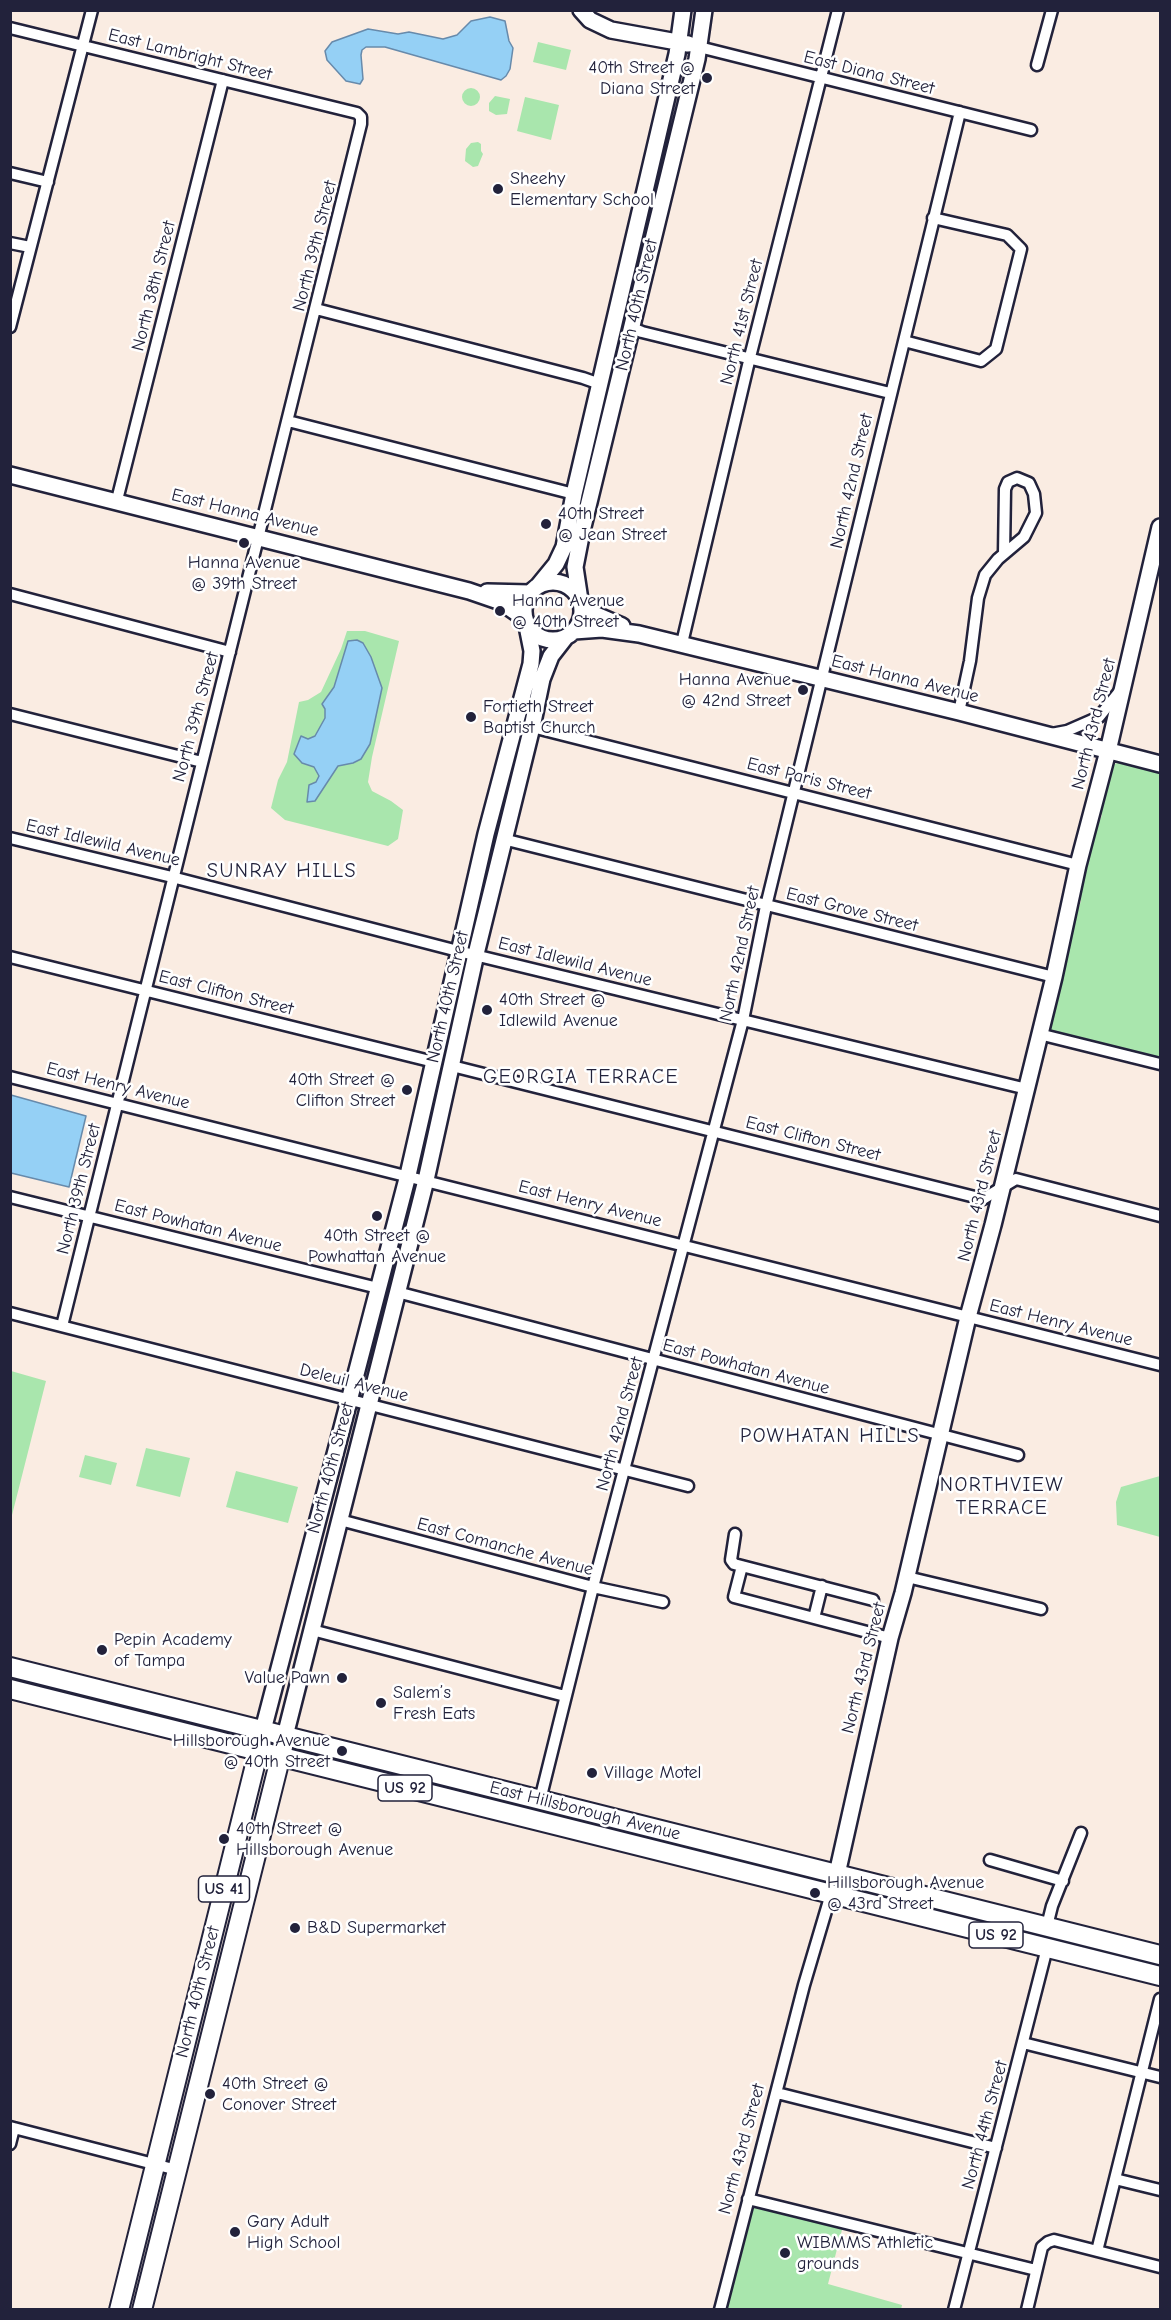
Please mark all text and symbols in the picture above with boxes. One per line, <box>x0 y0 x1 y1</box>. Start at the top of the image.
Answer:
street label: East Lambright Street <box>106 24 274 86</box>
street label: East Diana Street <box>801 46 937 100</box>
place label: 40th Street @ Diana Street <box>588 57 695 100</box>
marker: 40th Street @ Diana Street <box>700 71 714 85</box>
place label: Sheehy Elementary School <box>510 168 654 210</box>
street label: North 39th Street <box>288 178 342 314</box>
marker: Sheehy Elementary School <box>491 182 505 196</box>
street label: North 38th Street <box>127 219 181 353</box>
street label: North 40th Street <box>611 237 663 373</box>
street label: North 41st Street <box>716 257 768 387</box>
street label: North 42nd Street <box>826 411 878 551</box>
street label: East Hanna Avenue <box>169 484 321 542</box>
place label: 40th Street @ Jean Street <box>558 503 667 546</box>
marker: 40th Street @ Jean Street <box>539 517 553 531</box>
marker: Hanna Avenue @ 39th Street <box>237 536 251 550</box>
place label: Hanna Avenue @ 39th Street <box>188 552 300 594</box>
place label: Hanna Avenue @ 40th Street <box>512 590 624 632</box>
marker: Hanna Avenue @ 40th Street <box>493 604 507 618</box>
street label: North 39th Street <box>168 650 224 784</box>
street label: East Hanna Avenue <box>829 650 981 708</box>
street label: North 43rd Street <box>1067 656 1121 792</box>
place label: Hanna Avenue @ 42nd Street <box>679 669 791 712</box>
marker: Hanna Avenue @ 42nd Street <box>796 683 810 697</box>
place label: Fortieth Street Baptist Church <box>483 696 596 738</box>
marker: Fortieth Street Baptist Church <box>464 710 478 724</box>
street label: East Paris Street <box>745 753 873 805</box>
street label: East Idlewild Avenue <box>24 815 182 871</box>
district label: SUNRAY HILLS <box>207 859 357 883</box>
street label: East Grove Street <box>784 883 920 937</box>
street label: North 42nd Street <box>715 884 765 1024</box>
street label: North 40th Street <box>422 929 474 1065</box>
street label: East Idlewild Avenue <box>496 932 654 992</box>
street label: East Clifton Street <box>156 966 296 1020</box>
place label: 40th Street @ Idlewild Avenue <box>499 989 618 1032</box>
marker: 40th Street @ Idlewild Avenue <box>480 1003 494 1017</box>
street label: East Henry Avenue <box>44 1058 192 1114</box>
district label: GEORGIA TERRACE <box>483 1065 679 1089</box>
place label: 40th Street @ Clifton Street <box>288 1069 395 1112</box>
marker: 40th Street @ Clifton Street <box>400 1083 414 1097</box>
street label: East Clifton Street <box>743 1112 883 1166</box>
street label: North 39th Street <box>52 1121 106 1257</box>
street label: North 43rd Street <box>953 1128 1007 1264</box>
street label: East Henry Avenue <box>516 1176 664 1232</box>
street label: East Powhatan Avenue <box>112 1195 284 1257</box>
marker: 40th Street @ Powhattan Avenue <box>370 1209 384 1223</box>
place label: 40th Street @ Powhattan Avenue <box>308 1225 446 1268</box>
street label: East Henry Avenue <box>987 1295 1135 1351</box>
street label: East Powhatan Avenue <box>660 1334 832 1400</box>
street label: North 42nd Street <box>592 1355 648 1493</box>
street label: Deleuil Avenue <box>297 1359 411 1407</box>
street label: North 40th Street <box>303 1400 359 1536</box>
district label: POWHATAN HILLS <box>740 1424 920 1448</box>
district label: NORTHVIEW TERRACE <box>940 1473 1064 1520</box>
street label: East Comanche Avenue <box>414 1513 596 1581</box>
street label: North 43rd Street <box>837 1600 891 1736</box>
place label: Pepin Academy of Tampa <box>114 1629 232 1672</box>
marker: Pepin Academy of Tampa <box>95 1643 109 1657</box>
place label: Value Pawn <box>245 1667 330 1689</box>
marker: Value Pawn <box>335 1671 349 1685</box>
place label: Salem’s Fresh Eats <box>393 1682 475 1724</box>
marker: Salem’s Fresh Eats <box>374 1696 388 1710</box>
place label: Hillsborough Avenue @ 40th Street <box>173 1730 330 1772</box>
marker: Hillsborough Avenue @ 40th Street <box>335 1744 349 1758</box>
place label: Village Motel <box>604 1762 702 1784</box>
marker: Village Motel <box>585 1766 599 1780</box>
road number: US 92 <box>378 1775 432 1801</box>
street label: East Hillsborough Avenue <box>487 1777 683 1845</box>
place label: 40th Street @ Hillsborough Avenue <box>236 1818 393 1860</box>
marker: 40th Street @ Hillsborough Avenue <box>217 1832 231 1846</box>
place label: Hillsborough Avenue @ 43rd Street <box>827 1872 984 1914</box>
road number: US 41 <box>198 1876 250 1902</box>
marker: Hillsborough Avenue @ 43rd Street <box>808 1886 822 1900</box>
place label: B&D Supermarket <box>307 1917 446 1939</box>
marker: B&D Supermarket <box>288 1921 302 1935</box>
road number: US 92 <box>969 1922 1023 1948</box>
street label: North 40th Street <box>171 1924 225 2060</box>
street label: North 44th Street <box>957 2058 1013 2192</box>
place label: 40th Street @ Conover Street <box>222 2073 336 2116</box>
street label: North 43rd Street <box>714 2081 770 2217</box>
marker: 40th Street @ Conover Street <box>203 2087 217 2101</box>
place label: Gary Adult High School <box>247 2211 341 2254</box>
marker: Gary Adult High School <box>228 2225 242 2239</box>
place label: WIBMMS Athletic grounds <box>797 2232 933 2274</box>
marker: WIBMMS Athletic grounds <box>778 2246 792 2260</box>

